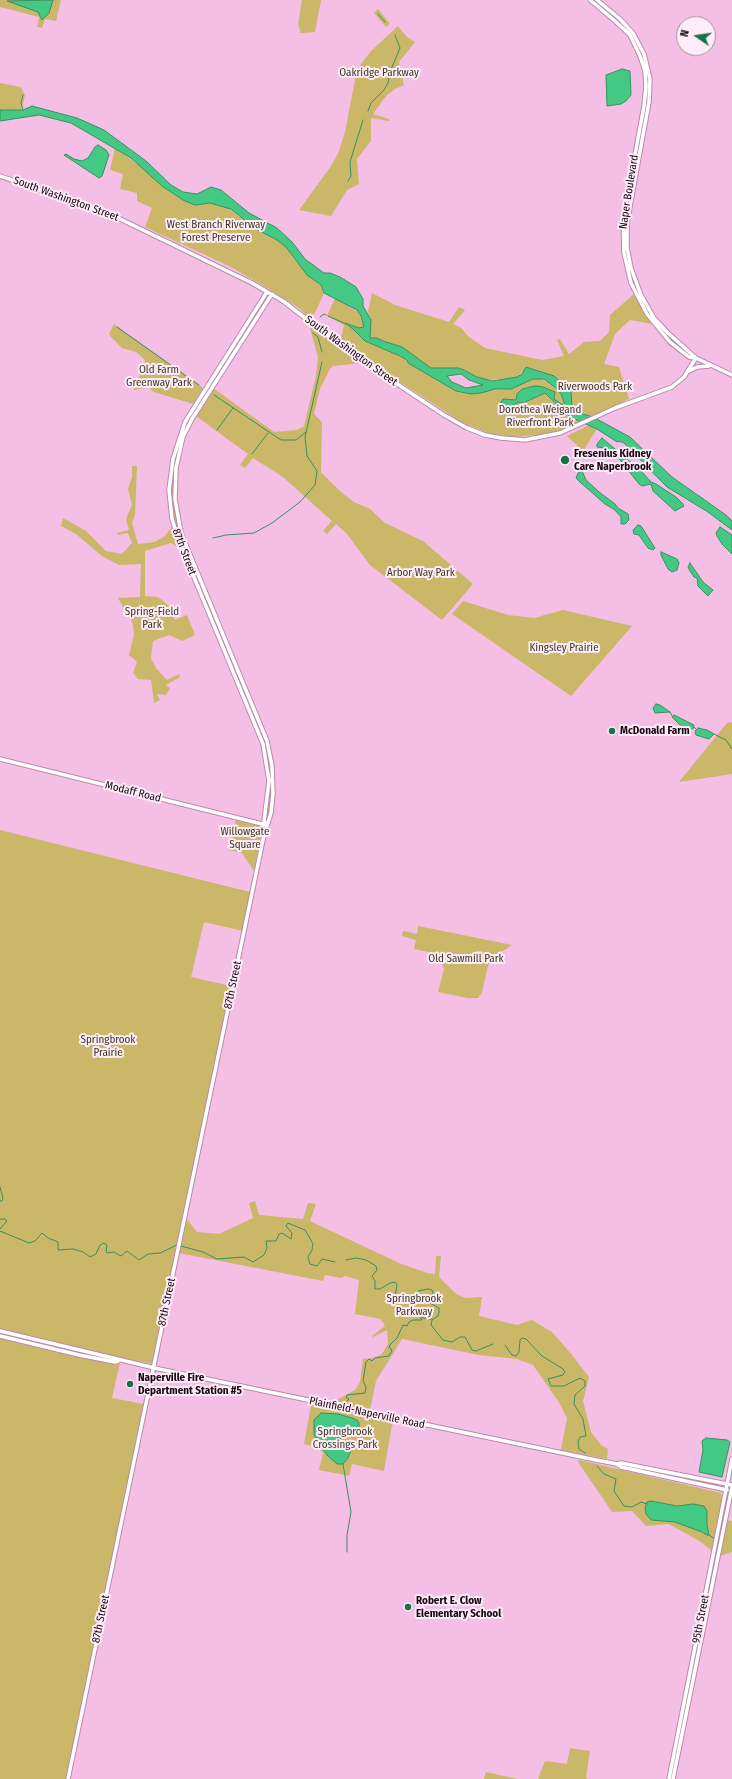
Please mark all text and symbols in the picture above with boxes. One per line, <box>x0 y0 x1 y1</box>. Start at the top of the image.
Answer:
north arrow <box>676 16 716 56</box>
text: N <box>678 29 692 38</box>
park label: Oakridge Parkway <box>339 66 419 80</box>
street label: Naper Boulevard <box>617 154 641 230</box>
street label: South Washington Street <box>12 174 120 224</box>
park label: West Branch Riverway Forest Preserve <box>167 218 265 244</box>
street label: South Washington Street <box>302 313 400 389</box>
park label: Old Farm Greenway Park <box>126 363 192 389</box>
park label: Riverwoods Park <box>558 380 632 394</box>
park label: Dorothea Weigand Riverfront Park <box>499 403 581 429</box>
place label: Fresenius Kidney Care Naperbrook <box>574 447 651 473</box>
marker: Fresenius Kidney Care Naperbrook <box>559 454 571 466</box>
street label: 87th Street <box>169 527 199 577</box>
park label: Arbor Way Park <box>387 566 455 580</box>
park label: Spring-Field Park <box>125 605 179 631</box>
park label: Kingsley Prairie <box>529 641 599 655</box>
place label: McDonald Farm <box>620 724 690 738</box>
marker: McDonald Farm <box>607 726 617 736</box>
street label: Modaff Road <box>104 779 162 805</box>
park label: Willowgate Square <box>221 825 269 851</box>
park label: Old Sawmill Park <box>428 952 504 966</box>
street label: 87th Street <box>221 960 245 1010</box>
park label: Springbrook Prairie <box>81 1033 135 1059</box>
street label: 87th Street <box>155 1277 179 1327</box>
park label: Springbrook Parkway <box>387 1292 441 1318</box>
place label: Naperville Fire Department Station #5 <box>138 1371 242 1397</box>
marker: Naperville Fire Department Station #5 <box>125 1379 135 1389</box>
street label: Plainfield-Naperville Road <box>308 1394 426 1432</box>
park label: Springbrook Crossings Park <box>313 1425 377 1451</box>
street label: 87th Street <box>89 1594 113 1644</box>
place label: Robert E. Clow Elementary School <box>416 1594 501 1620</box>
street label: 95th Street <box>690 1594 712 1644</box>
marker: Robert E. Clow Elementary School <box>403 1602 413 1612</box>

